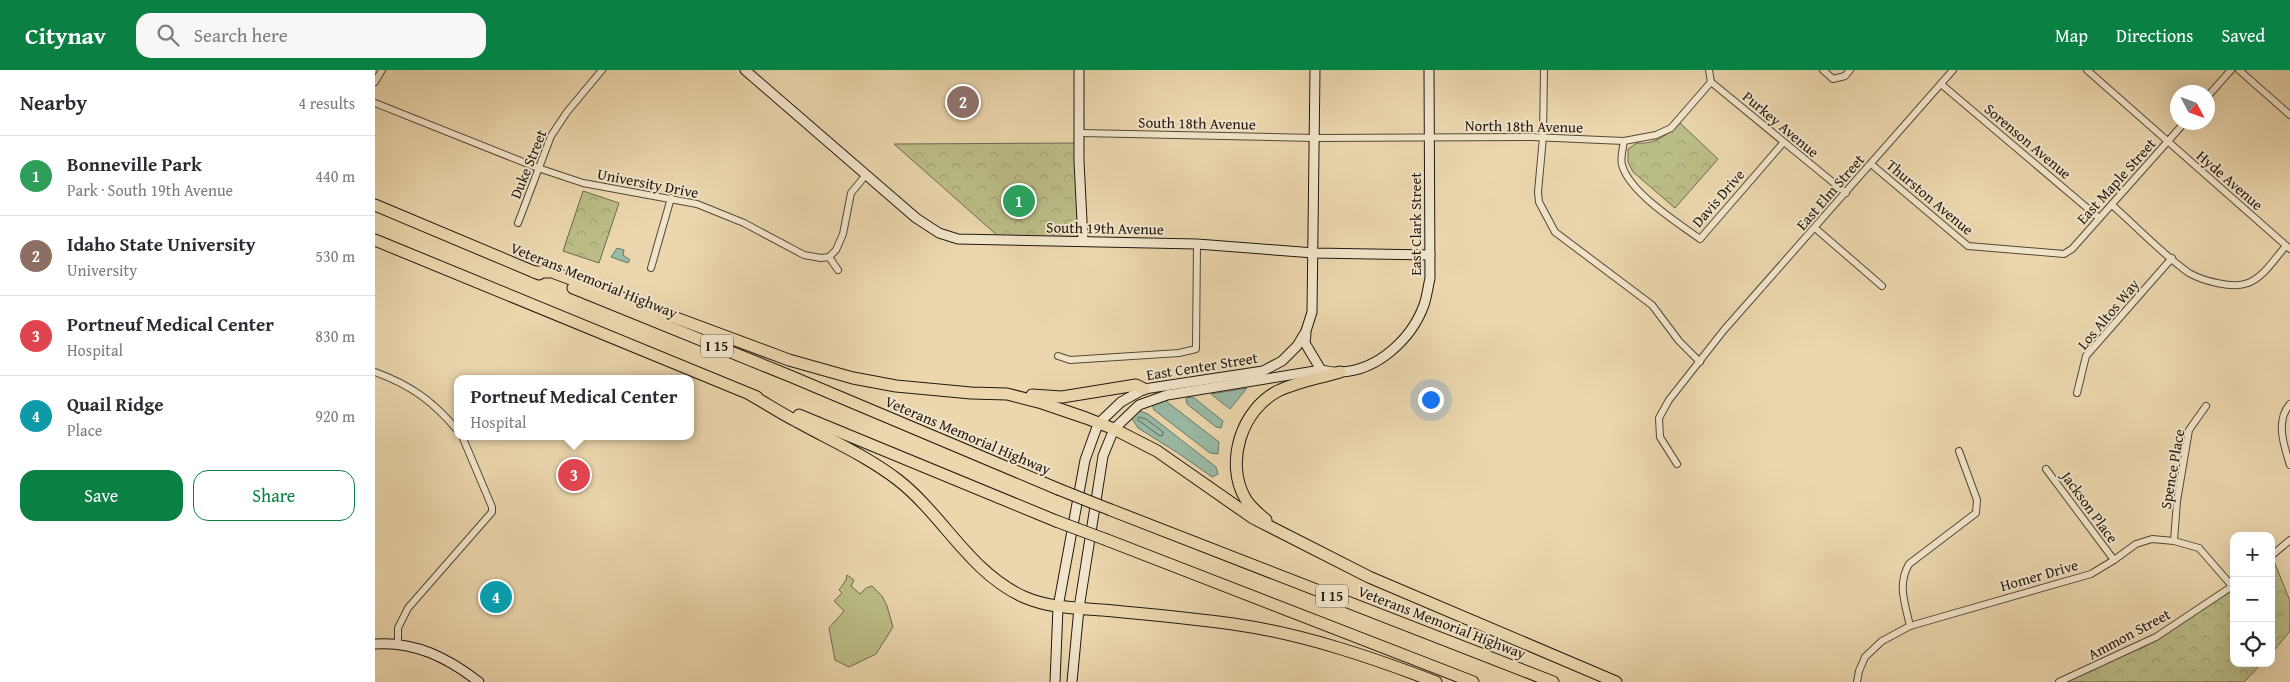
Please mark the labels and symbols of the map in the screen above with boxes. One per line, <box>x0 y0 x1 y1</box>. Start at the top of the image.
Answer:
pin: 2 <box>947 83 979 121</box>
north arrow <box>2170 85 2215 130</box>
street label: Purkey Avenue <box>1738 86 1824 162</box>
street label: Sorenson Avenue <box>1980 98 2076 184</box>
street label: South 18th Avenue <box>1138 111 1256 135</box>
street label: North 18th Avenue <box>1465 114 1583 138</box>
street label: Duke Street <box>505 126 552 202</box>
street label: East Maple Street <box>2072 133 2161 229</box>
street label: Hyde Avenue <box>2192 145 2268 215</box>
street label: East Elm Street <box>1791 149 1869 235</box>
street label: Thurston Avenue <box>1882 154 1978 240</box>
street label: University Drive <box>596 163 700 203</box>
street label: Davis Drive <box>1687 164 1749 232</box>
street label: East Clark Street <box>1405 171 1426 276</box>
pin: 1 <box>1003 182 1035 220</box>
street label: South 19th Avenue <box>1046 216 1164 240</box>
street label: Veterans Memorial Highway <box>507 237 681 323</box>
street label: Los Altos Way <box>2072 274 2144 354</box>
road number: I 15 <box>701 334 733 358</box>
street label: East Center Street <box>1145 347 1260 385</box>
your location <box>1418 387 1444 413</box>
street label: Veterans Memorial Highway <box>882 390 1055 480</box>
street label: Spence Place <box>2155 427 2189 511</box>
pin: 3 <box>558 456 590 494</box>
street label: Jackson Place <box>2056 465 2123 547</box>
street label: Homer Drive <box>1998 554 2080 596</box>
pin: 4 <box>480 578 512 616</box>
street label: Veterans Memorial Highway <box>1355 580 1530 664</box>
road number: I 15 <box>1316 584 1348 608</box>
street label: Ammon Street <box>2084 603 2175 665</box>

